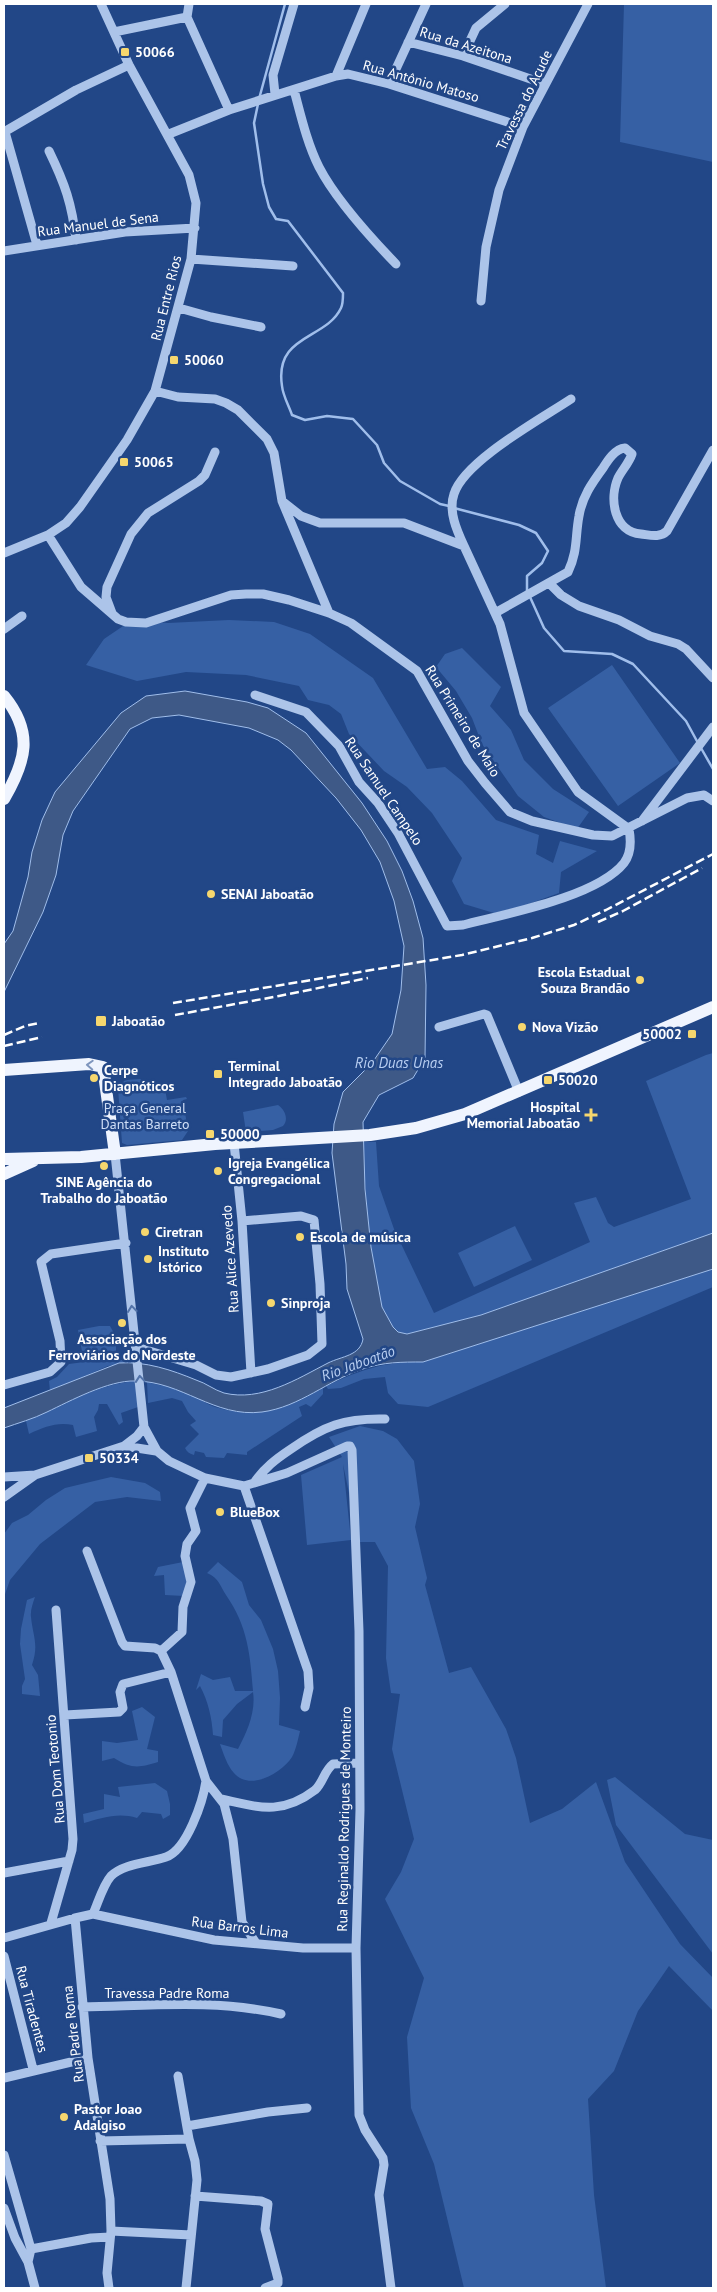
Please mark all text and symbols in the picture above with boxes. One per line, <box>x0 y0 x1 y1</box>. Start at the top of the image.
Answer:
street label: Rua da Azeitona <box>418 22 514 68</box>
place label: 50066 <box>135 43 175 61</box>
marker: 50066 <box>119 46 131 58</box>
street label: Travessa do Acude <box>492 47 556 153</box>
street label: Rua Antônio Matoso <box>361 56 481 106</box>
street label: Rua Manuel de Sena <box>36 208 160 240</box>
street label: Rua Entre Rios <box>147 253 185 343</box>
place label: 50060 <box>184 351 224 369</box>
marker: 50060 <box>168 354 180 366</box>
place label: 50065 <box>134 453 174 471</box>
marker: 50065 <box>118 456 130 468</box>
street label: Rua Primeiro de Maio <box>421 662 505 780</box>
street label: Rua Samuel Campelo <box>341 733 427 849</box>
place label: SENAI Jaboatão <box>221 885 314 903</box>
marker: SENAI Jaboatão <box>205 888 217 900</box>
place label: Escola Estadual Souza Brandão <box>538 963 631 997</box>
marker: Escola Estadual Souza Brandão <box>634 974 646 986</box>
place label: Jaboatão <box>111 1012 165 1030</box>
marker: Jaboatão <box>94 1014 108 1028</box>
place label: Nova Vizão <box>532 1018 599 1036</box>
marker: Nova Vizão <box>516 1021 528 1033</box>
place label: 50002 <box>642 1025 682 1043</box>
marker: 50002 <box>686 1028 698 1040</box>
water label: Rio Duas Unas <box>355 1053 443 1072</box>
place label: Terminal Integrado Jaboatão <box>228 1057 343 1091</box>
one-way arrow <box>85 1059 93 1070</box>
place label: Cerpe Diagnóticos <box>104 1061 174 1095</box>
marker: Terminal Integrado Jaboatão <box>212 1068 224 1080</box>
place label: 50020 <box>558 1071 598 1089</box>
marker: Cerpe Diagnóticos <box>88 1072 100 1084</box>
marker: 50020 <box>542 1074 554 1086</box>
place label: Hospital Memorial Jaboatão <box>467 1098 581 1132</box>
park label: Praça General Dantas Barreto <box>101 1099 189 1133</box>
marker: Hospital Memorial Jaboatão <box>584 1108 598 1122</box>
place label: 50000 <box>220 1125 260 1143</box>
marker: 50000 <box>204 1128 216 1140</box>
place label: Igreja Evangélica Congregacional <box>228 1154 330 1188</box>
marker: SINE Agência do Trabalho do Jaboatão <box>98 1160 110 1172</box>
marker: Igreja Evangélica Congregacional <box>212 1165 224 1177</box>
place label: SINE Agência do Trabalho do Jaboatão <box>40 1173 168 1207</box>
street label: Rua Alice Azevedo <box>217 1205 243 1313</box>
place label: Ciretran <box>155 1223 203 1241</box>
marker: Ciretran <box>139 1226 151 1238</box>
place label: Escola de música <box>310 1228 411 1246</box>
marker: Escola de música <box>294 1231 306 1243</box>
place label: Instituto Istórico <box>158 1242 209 1276</box>
marker: Instituto Istórico <box>142 1253 154 1265</box>
place label: Sinproja <box>281 1294 331 1312</box>
marker: Sinproja <box>265 1297 277 1309</box>
one-way arrow <box>127 1304 138 1312</box>
marker: Associação dos Ferroviários do Nordeste <box>116 1317 128 1329</box>
place label: Associação dos Ferroviários do Nordeste <box>48 1330 196 1364</box>
water label: Rio Jaboatão <box>318 1341 398 1385</box>
one-way arrow <box>134 1375 145 1383</box>
place label: 50334 <box>99 1449 139 1467</box>
marker: 50334 <box>83 1452 95 1464</box>
place label: BlueBox <box>230 1503 280 1521</box>
marker: BlueBox <box>214 1506 226 1518</box>
street label: Rua Reginaldo Rodrigues de Monteiro <box>333 1706 355 1932</box>
street label: Rua Dom Teotonio <box>41 1714 69 1824</box>
street label: Rua Barros Lima <box>191 1912 290 1942</box>
street label: Rua Tiradentes <box>12 1964 52 2054</box>
street label: Travessa Padre Roma <box>104 1984 230 2002</box>
street label: Rua Padre Roma <box>58 1985 88 2083</box>
place label: Pastor Joao Adalgiso <box>74 2100 142 2134</box>
marker: Pastor Joao Adalgiso <box>58 2111 70 2123</box>

